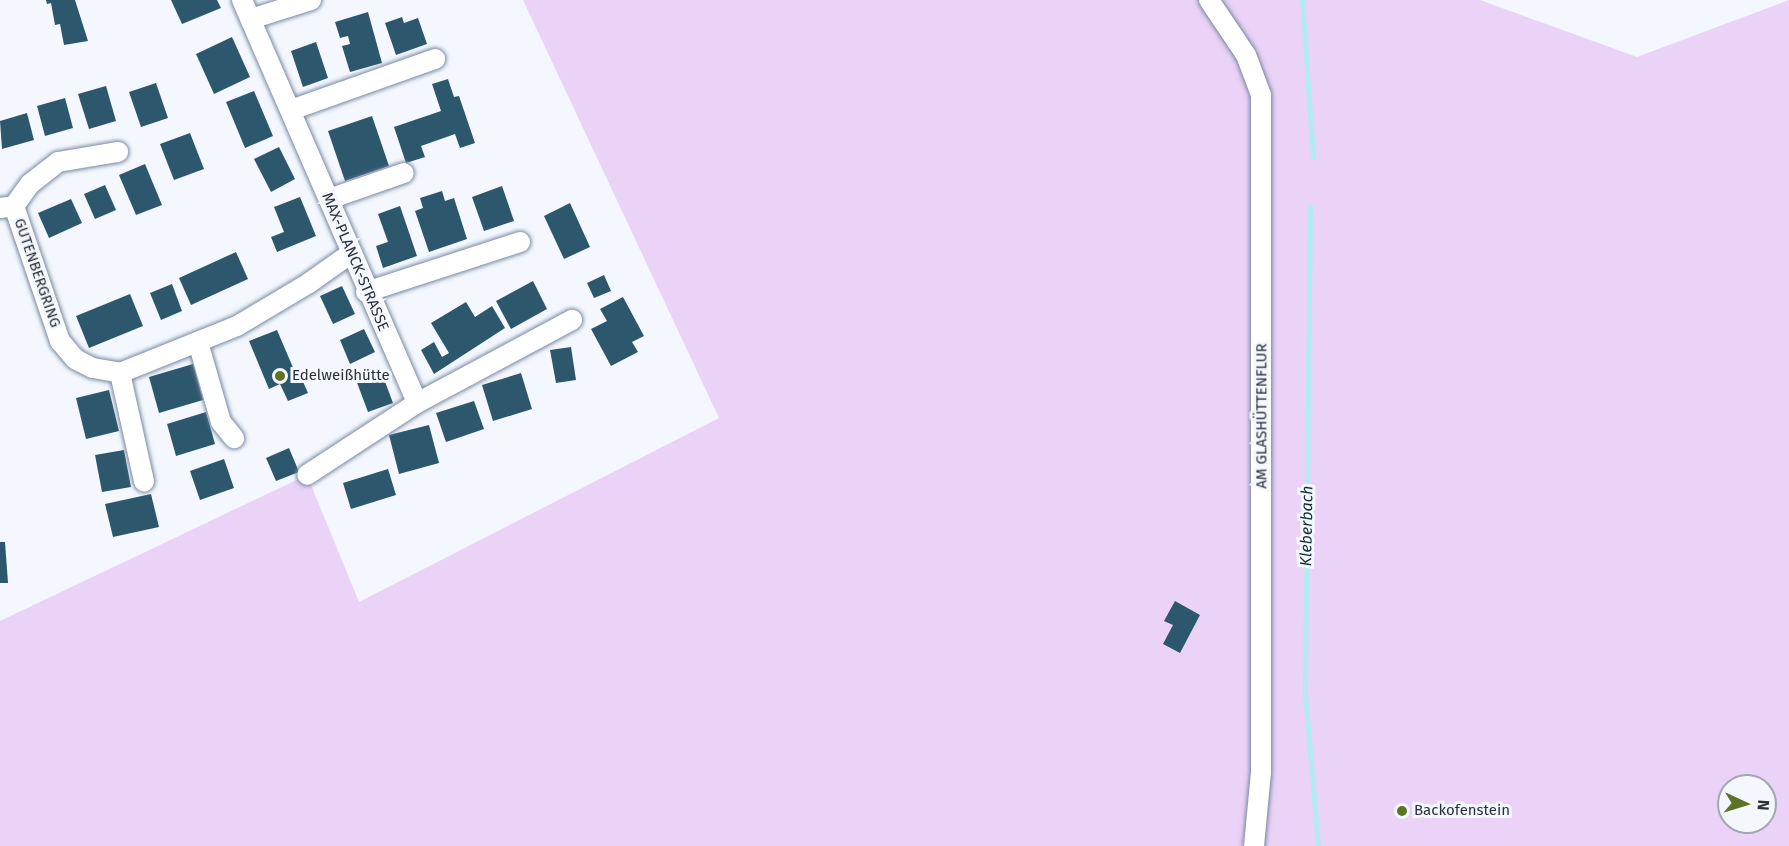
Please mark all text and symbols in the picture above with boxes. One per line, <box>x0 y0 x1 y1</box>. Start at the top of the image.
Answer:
street label: MAX-PLANCK-STRASSE <box>318 190 392 334</box>
street label: GUTENBERGRING <box>10 216 64 330</box>
street label: AM GLASHÜTTENFLUR <box>1253 343 1271 489</box>
place label: Edelweißhütte <box>292 367 390 385</box>
marker: Edelweißhütte <box>273 369 287 383</box>
water label: Kleberbach <box>1297 485 1317 567</box>
north arrow <box>1717 774 1777 834</box>
text: N <box>1754 799 1773 811</box>
place label: Backofenstein <box>1414 802 1510 820</box>
marker: Backofenstein <box>1395 804 1409 818</box>

